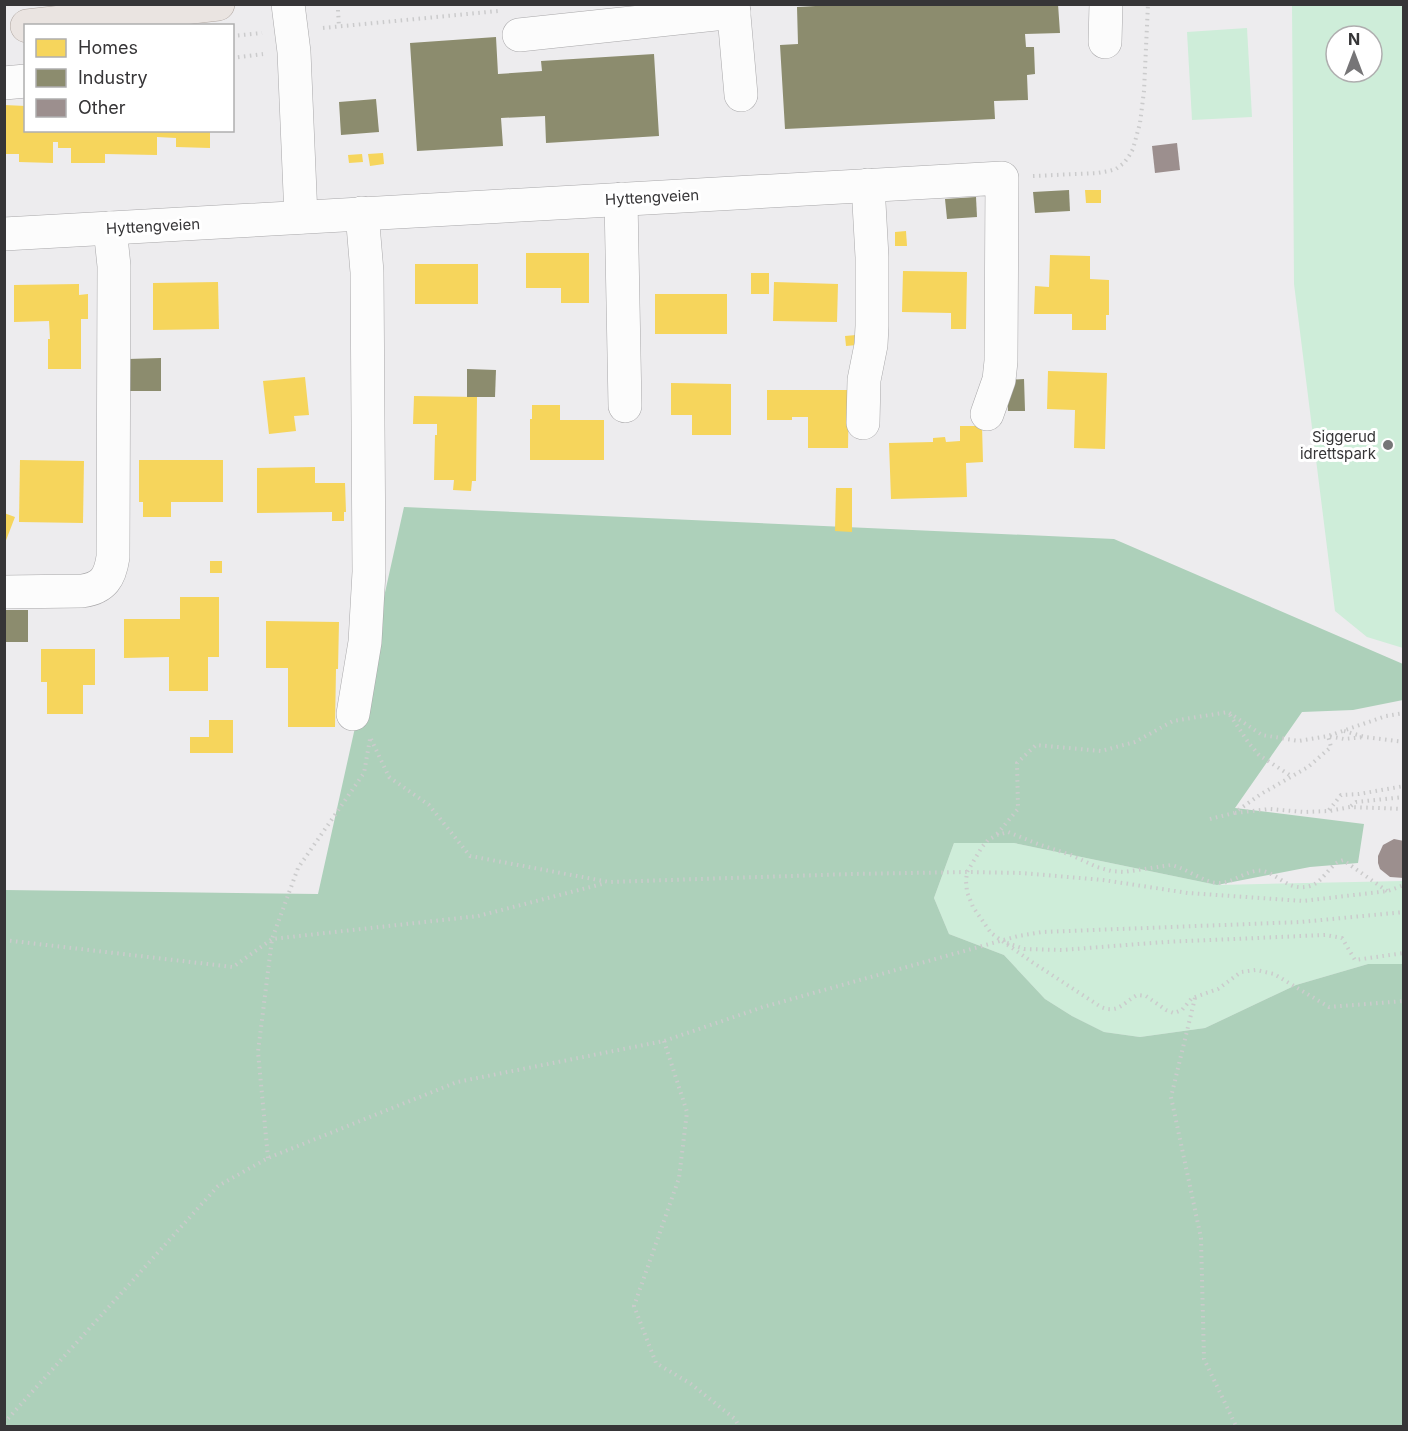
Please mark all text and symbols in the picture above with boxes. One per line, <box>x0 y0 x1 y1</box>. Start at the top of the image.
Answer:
legend <box>24 24 234 132</box>
north arrow <box>1324 24 1384 84</box>
text: N <box>1348 29 1360 49</box>
text: Homes <box>78 37 138 58</box>
text: Industry <box>78 67 148 88</box>
text: Other <box>78 97 126 118</box>
street label: Hyttengveien <box>605 185 699 209</box>
street label: Hyttengveien <box>106 214 200 238</box>
place label: Siggerud idrettspark <box>1300 427 1377 463</box>
marker: Siggerud idrettspark <box>1381 438 1395 452</box>

